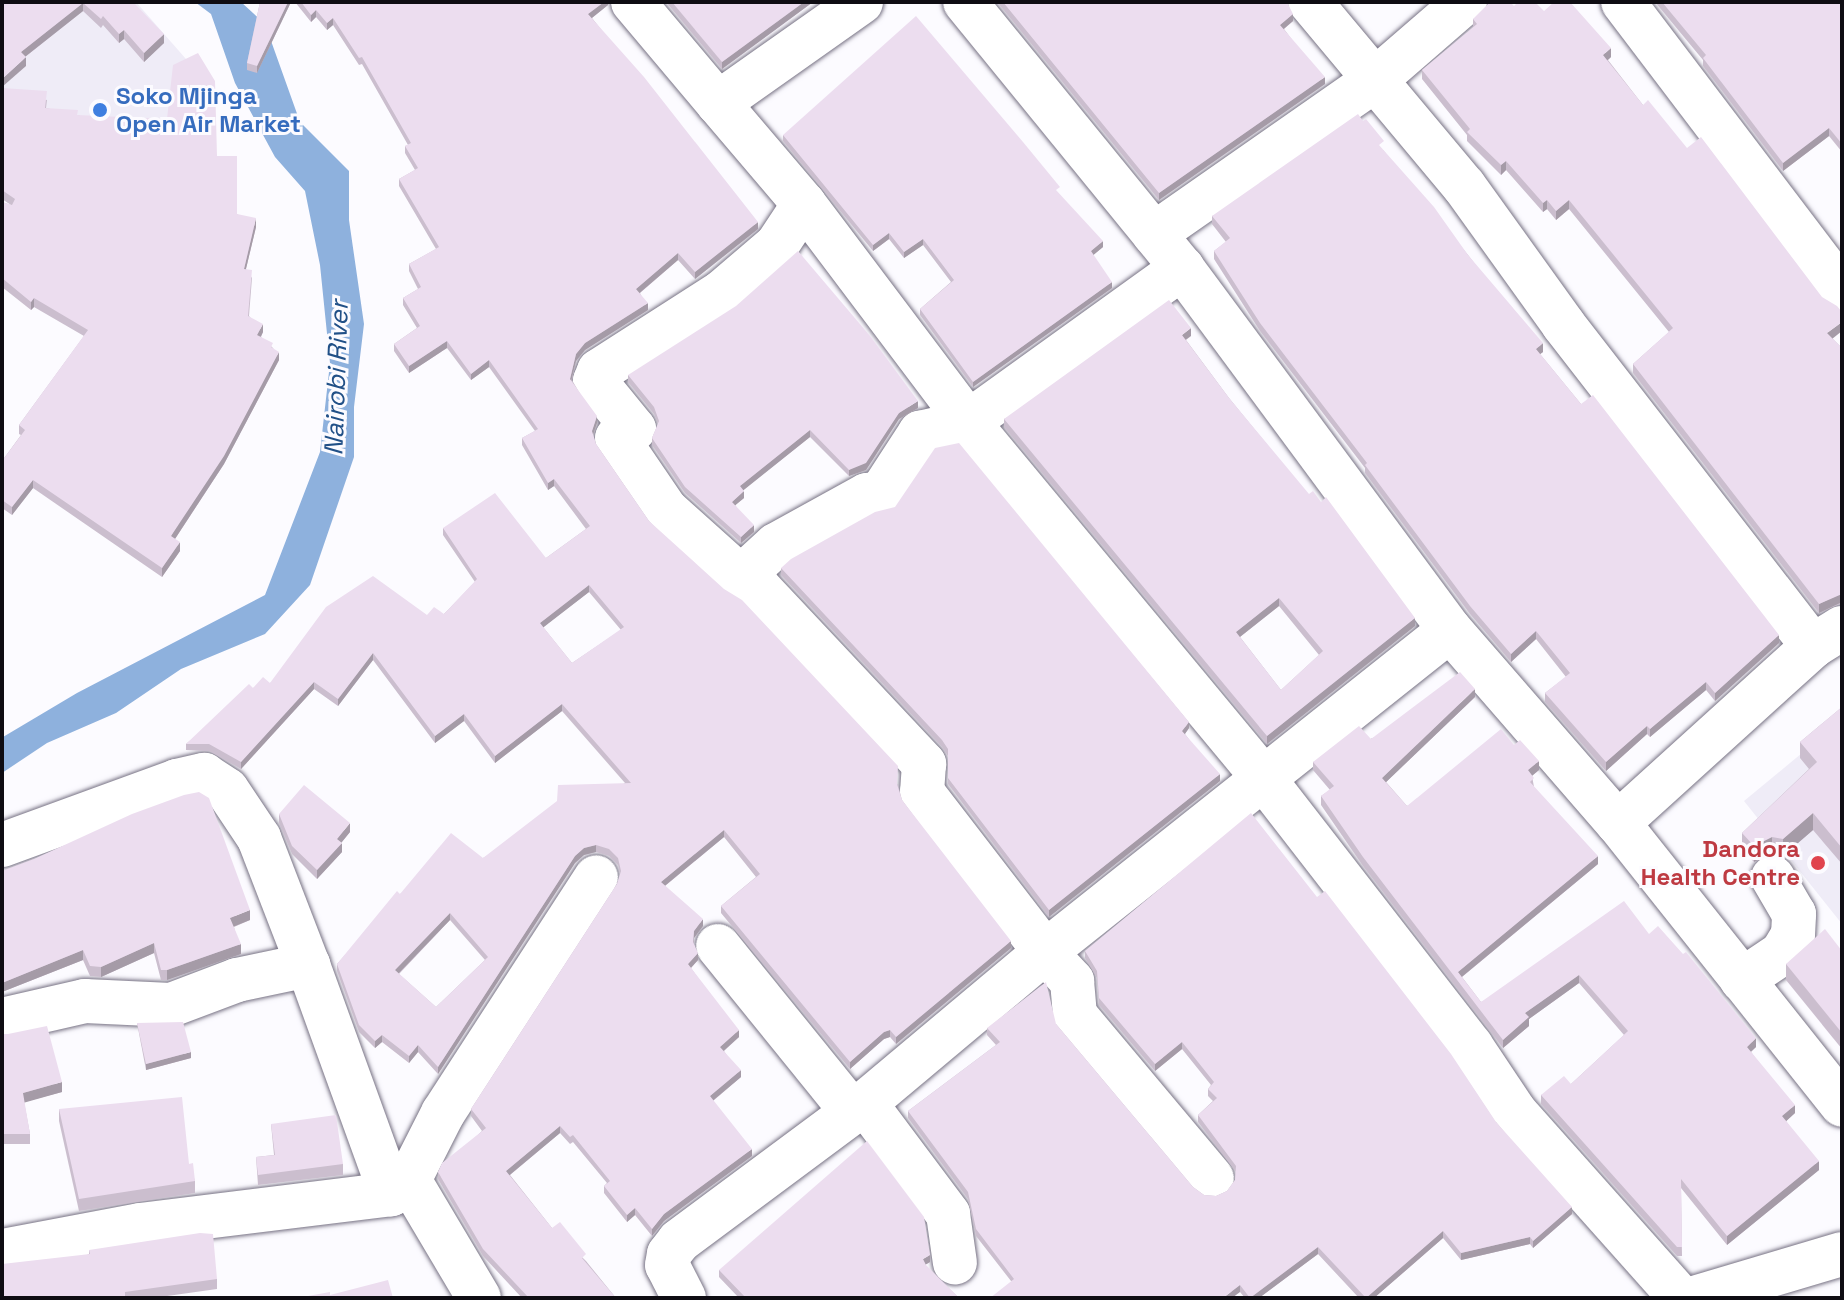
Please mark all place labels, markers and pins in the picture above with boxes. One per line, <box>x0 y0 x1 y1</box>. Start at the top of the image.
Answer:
place label: Soko Mjinga Open Air Market <box>116 82 301 138</box>
marker: Soko Mjinga Open Air Market <box>91 101 109 119</box>
place label: Dandora Health Centre <box>1641 835 1800 891</box>
marker: Dandora Health Centre <box>1807 852 1829 874</box>

